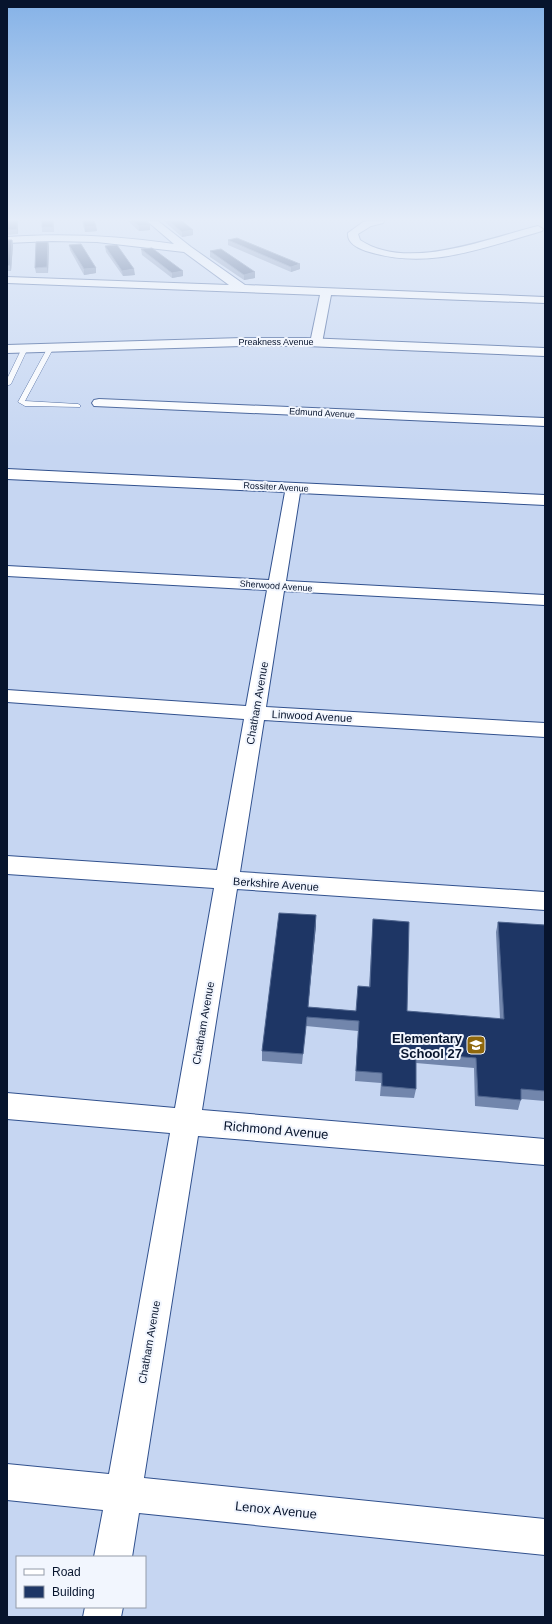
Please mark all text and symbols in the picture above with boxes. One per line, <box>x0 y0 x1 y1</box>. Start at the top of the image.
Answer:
street label: Preakness Avenue <box>239 337 313 347</box>
street label: Edmund Avenue <box>289 406 355 420</box>
street label: Rossiter Avenue <box>243 480 309 494</box>
street label: Sherwood Avenue <box>239 578 313 594</box>
street label: Chatham Avenue <box>244 660 270 746</box>
street label: Linwood Avenue <box>271 708 353 724</box>
street label: Berkshire Avenue <box>233 875 319 893</box>
street label: Chatham Avenue <box>190 980 216 1066</box>
place label: Elementary School 27 <box>392 1031 463 1061</box>
school or university icon: Elementary School 27 <box>465 1034 487 1056</box>
street label: Richmond Avenue <box>223 1118 329 1142</box>
street label: Chatham Avenue <box>136 1299 162 1385</box>
street label: Lenox Avenue <box>234 1498 318 1522</box>
legend <box>16 1556 146 1608</box>
text: Road <box>52 1565 81 1579</box>
text: Building <box>52 1585 95 1599</box>

